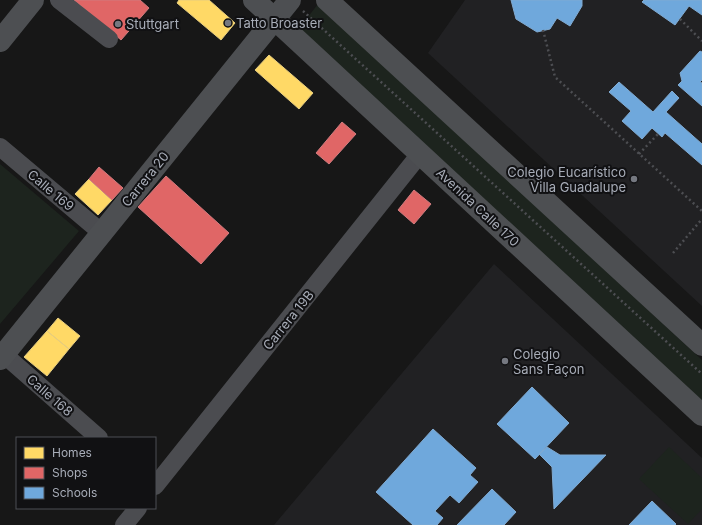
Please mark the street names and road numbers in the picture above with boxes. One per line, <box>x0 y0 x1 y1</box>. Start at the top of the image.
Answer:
street label: Carrera 20 <box>118 148 172 210</box>
street label: Avenida Calle 170 <box>433 165 523 249</box>
street label: Calle 169 <box>25 166 77 214</box>
street label: Carrera 19B <box>259 287 317 353</box>
street label: Calle 168 <box>24 371 76 419</box>

